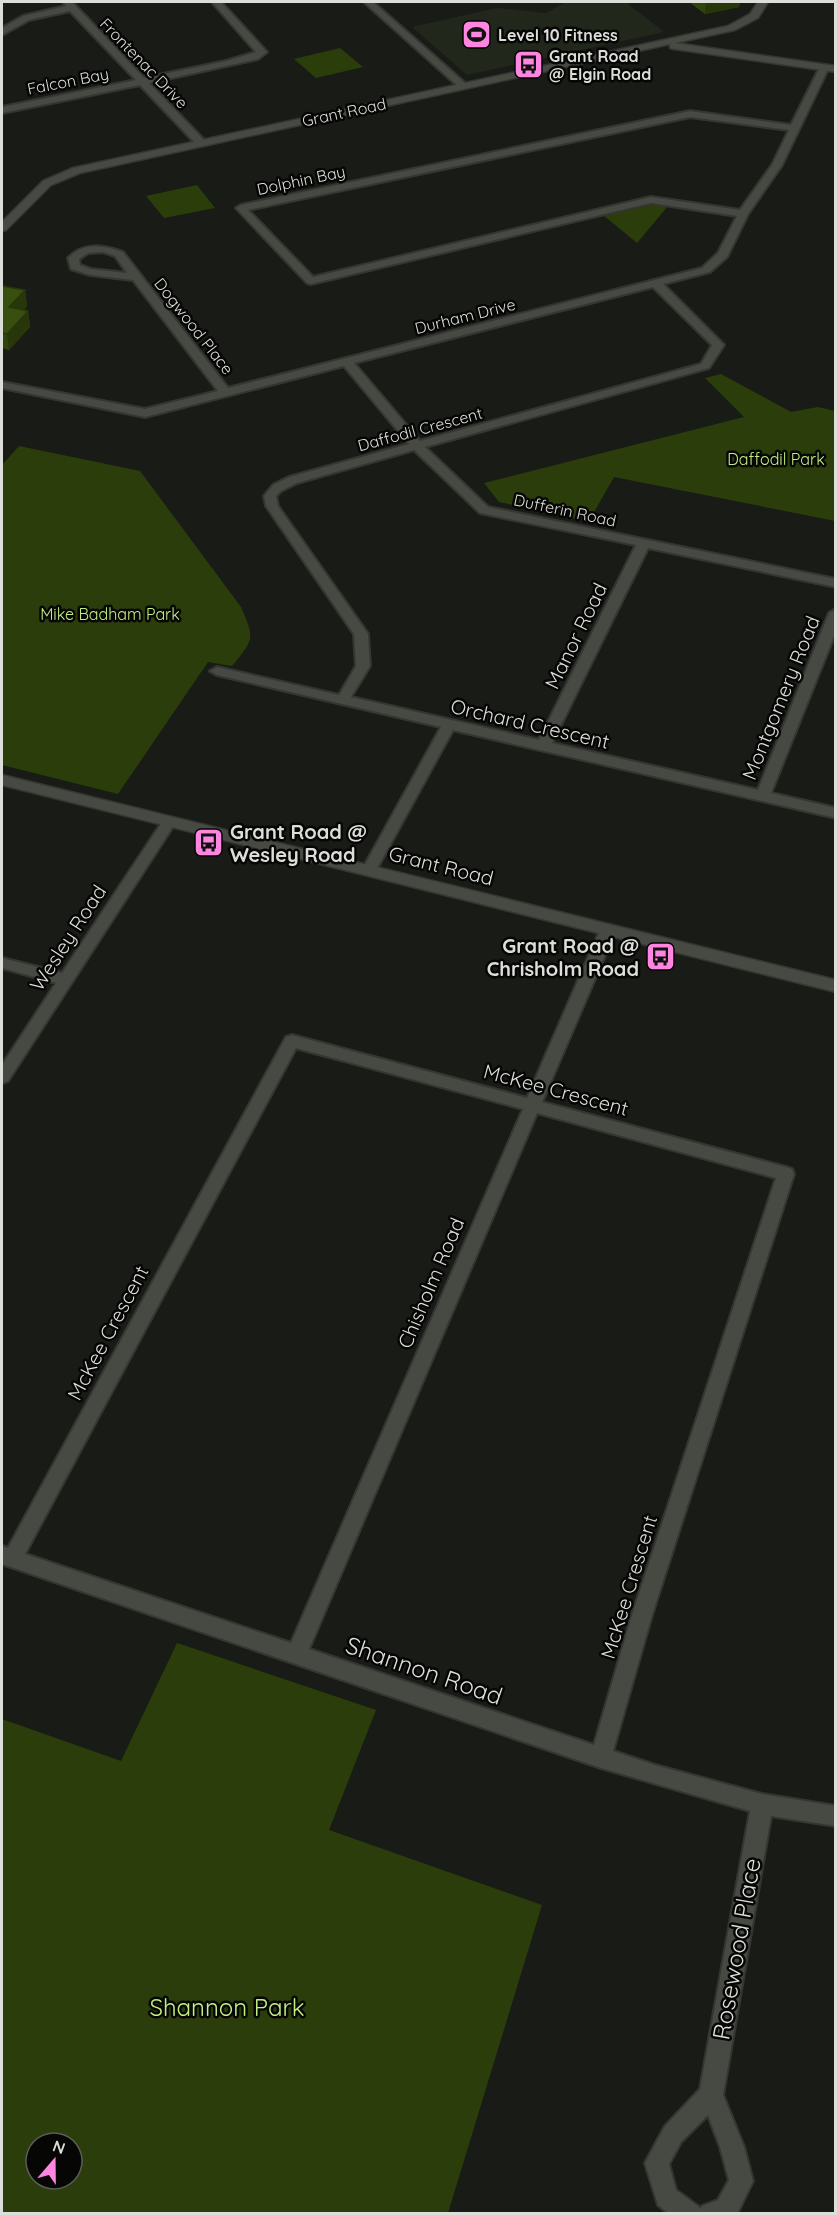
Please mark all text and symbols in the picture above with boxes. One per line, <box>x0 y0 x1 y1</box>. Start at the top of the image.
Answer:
street label: Frontenac Drive <box>96 14 192 112</box>
sports icon: Level 10 Fitness <box>461 19 493 51</box>
place label: Level 10 Fitness <box>498 25 618 45</box>
place label: Grant Road @ Elgin Road <box>549 46 651 84</box>
bus stop icon: Grant Road @ Elgin Road <box>512 49 544 81</box>
street label: Falcon Bay <box>25 63 111 99</box>
street label: Grant Road <box>300 93 388 131</box>
street label: Dolphin Bay <box>255 161 347 199</box>
street label: Dogwood Place <box>150 274 238 378</box>
street label: Durham Drive <box>413 294 517 338</box>
street label: Daffodil Crescent <box>355 403 485 455</box>
park label: Daffodil Park <box>727 449 825 469</box>
street label: Dufferin Road <box>512 489 618 531</box>
street label: Manor Road <box>539 579 612 693</box>
park label: Mike Badham Park <box>40 604 180 624</box>
street label: Montgomery Road <box>736 612 825 783</box>
street label: Orchard Crescent <box>448 693 612 754</box>
place label: Grant Road @ Wesley Road <box>230 819 367 867</box>
bus stop icon: Grant Road @ Wesley Road <box>193 827 225 859</box>
street label: Grant Road <box>386 840 496 891</box>
street label: Wesley Road <box>24 880 111 996</box>
place label: Grant Road @ Chrisholm Road <box>487 933 639 981</box>
bus stop icon: Grant Road @ Chrisholm Road <box>644 941 676 973</box>
street label: McKee Crescent <box>481 1058 632 1121</box>
street label: Chisholm Road <box>392 1214 469 1352</box>
street label: McKee Crescent <box>62 1261 154 1404</box>
street label: McKee Crescent <box>595 1512 662 1662</box>
street label: Shannon Road <box>342 1629 507 1711</box>
street label: Rosewood Place <box>705 1856 767 2042</box>
park label: Shannon Park <box>149 1992 305 2022</box>
north arrow <box>24 2131 84 2191</box>
text: N <box>50 2135 68 2158</box>

